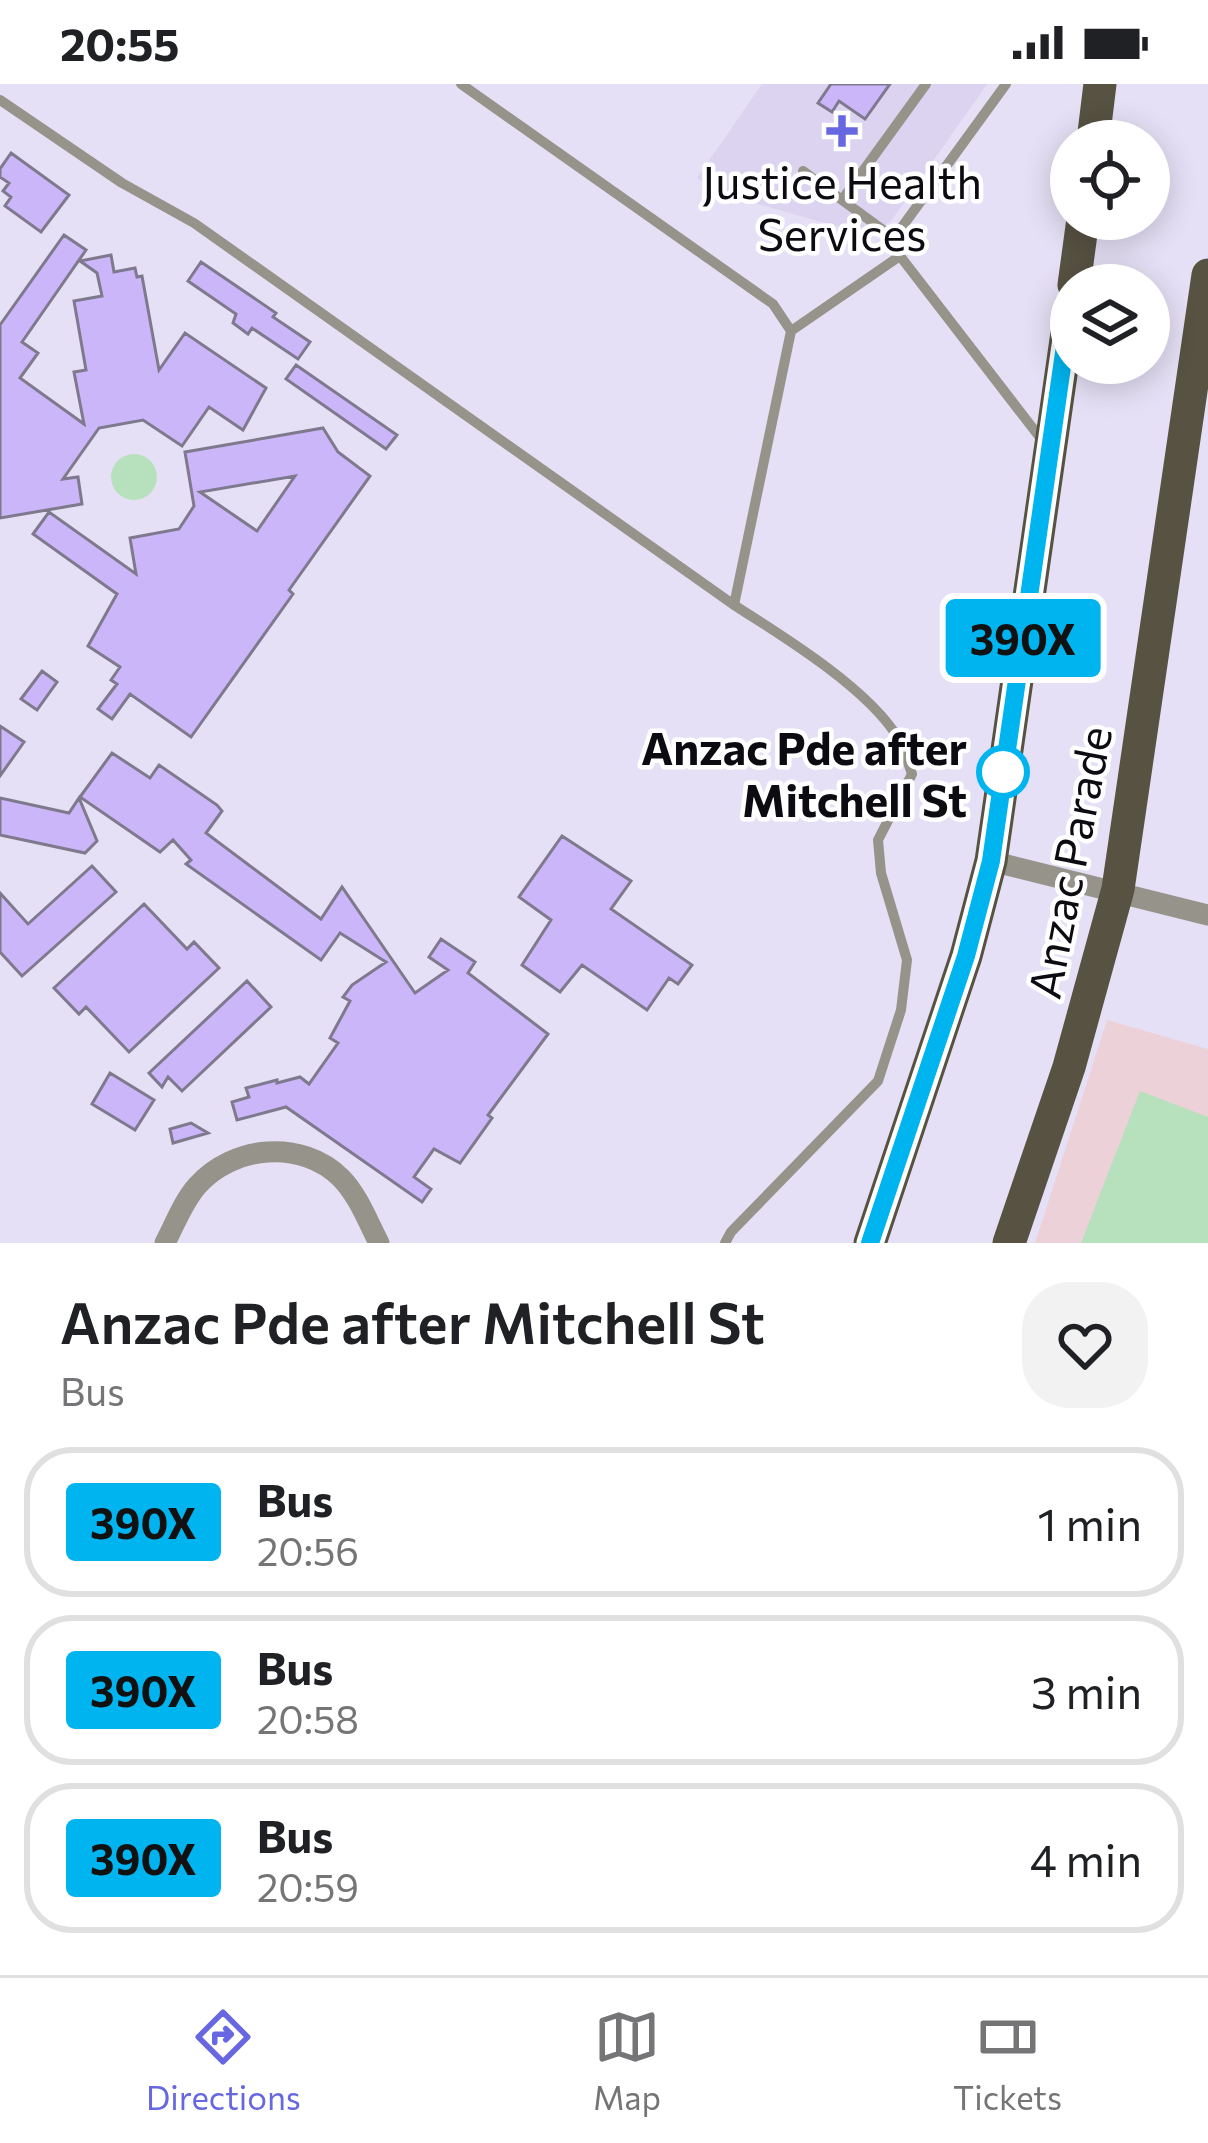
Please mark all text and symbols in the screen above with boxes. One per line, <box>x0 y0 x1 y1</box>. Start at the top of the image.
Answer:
text: 20:55 <box>60 15 180 70</box>
marker: Justice Health Services <box>826 115 858 147</box>
map controls <box>1050 120 1170 384</box>
button: locate <box>1050 120 1170 240</box>
place label: Justice Health Services <box>702 153 982 260</box>
button: layers <box>1050 264 1170 384</box>
line badge: 390X <box>939 599 1107 677</box>
text: 390X <box>970 612 1076 664</box>
place label: Anzac Pde after Mitchell St <box>641 719 967 826</box>
street label: Anzac Parade <box>1015 721 1121 1003</box>
marker: Anzac Pde after Mitchell St <box>978 747 1028 797</box>
button: heart <box>1022 1282 1148 1408</box>
text: Anzac Pde after Mitchell St <box>60 1286 765 1356</box>
text: Bus <box>60 1366 125 1414</box>
text: Bus <box>257 1471 333 1526</box>
text: 1 min <box>1038 1495 1142 1550</box>
text: 390X <box>90 1496 197 1548</box>
text: 20:56 <box>257 1526 359 1574</box>
text: Bus <box>257 1639 333 1694</box>
text: 3 min <box>1031 1663 1142 1718</box>
text: 390X <box>90 1664 197 1716</box>
text: 20:58 <box>257 1694 359 1742</box>
text: Bus <box>257 1807 333 1862</box>
text: 4 min <box>1030 1831 1142 1886</box>
text: 390X <box>90 1832 197 1884</box>
text: 20:59 <box>257 1862 359 1910</box>
tab: Directions <box>146 2004 301 2117</box>
tab: Map <box>593 2004 661 2117</box>
tab: Tickets <box>953 2004 1062 2117</box>

